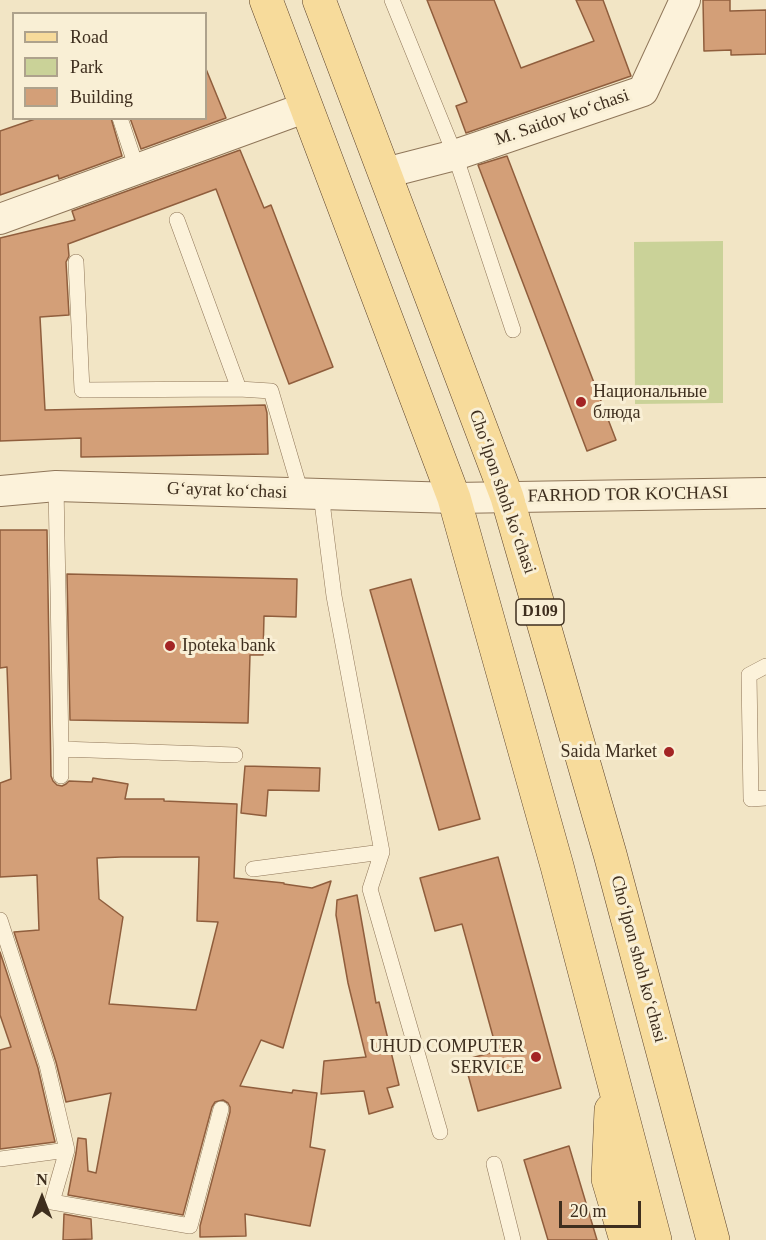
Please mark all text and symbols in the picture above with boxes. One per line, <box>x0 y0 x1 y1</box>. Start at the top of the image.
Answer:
legend <box>12 12 207 120</box>
text: Road <box>70 27 108 47</box>
text: Park <box>70 57 103 77</box>
street label: M. Saidov koʻchasi <box>492 85 632 151</box>
text: Building <box>70 87 133 107</box>
place label: Национальные блюда <box>593 381 707 424</box>
marker: Национальные блюда <box>574 395 588 409</box>
street label: Choʻlpon shoh koʻchasi <box>464 407 540 577</box>
street label: Gʻayrat koʻchasi <box>166 478 288 504</box>
street label: FARHOD TOR KO'CHASI <box>528 482 728 508</box>
road number: D109 <box>516 599 564 625</box>
place label: Ipoteka bank <box>182 635 275 657</box>
marker: Ipoteka bank <box>163 639 177 653</box>
place label: Saida Market <box>561 741 657 763</box>
marker: Saida Market <box>662 745 676 759</box>
street label: Choʻlpon shoh koʻchasi <box>605 873 671 1045</box>
place label: UHUD COMPUTER SERVICE <box>369 1036 524 1078</box>
marker: UHUD COMPUTER SERVICE <box>529 1050 543 1064</box>
north arrow <box>12 1168 72 1228</box>
text: N <box>36 1171 48 1188</box>
scale bar <box>562 1189 644 1227</box>
text: 20 m <box>570 1201 607 1221</box>

